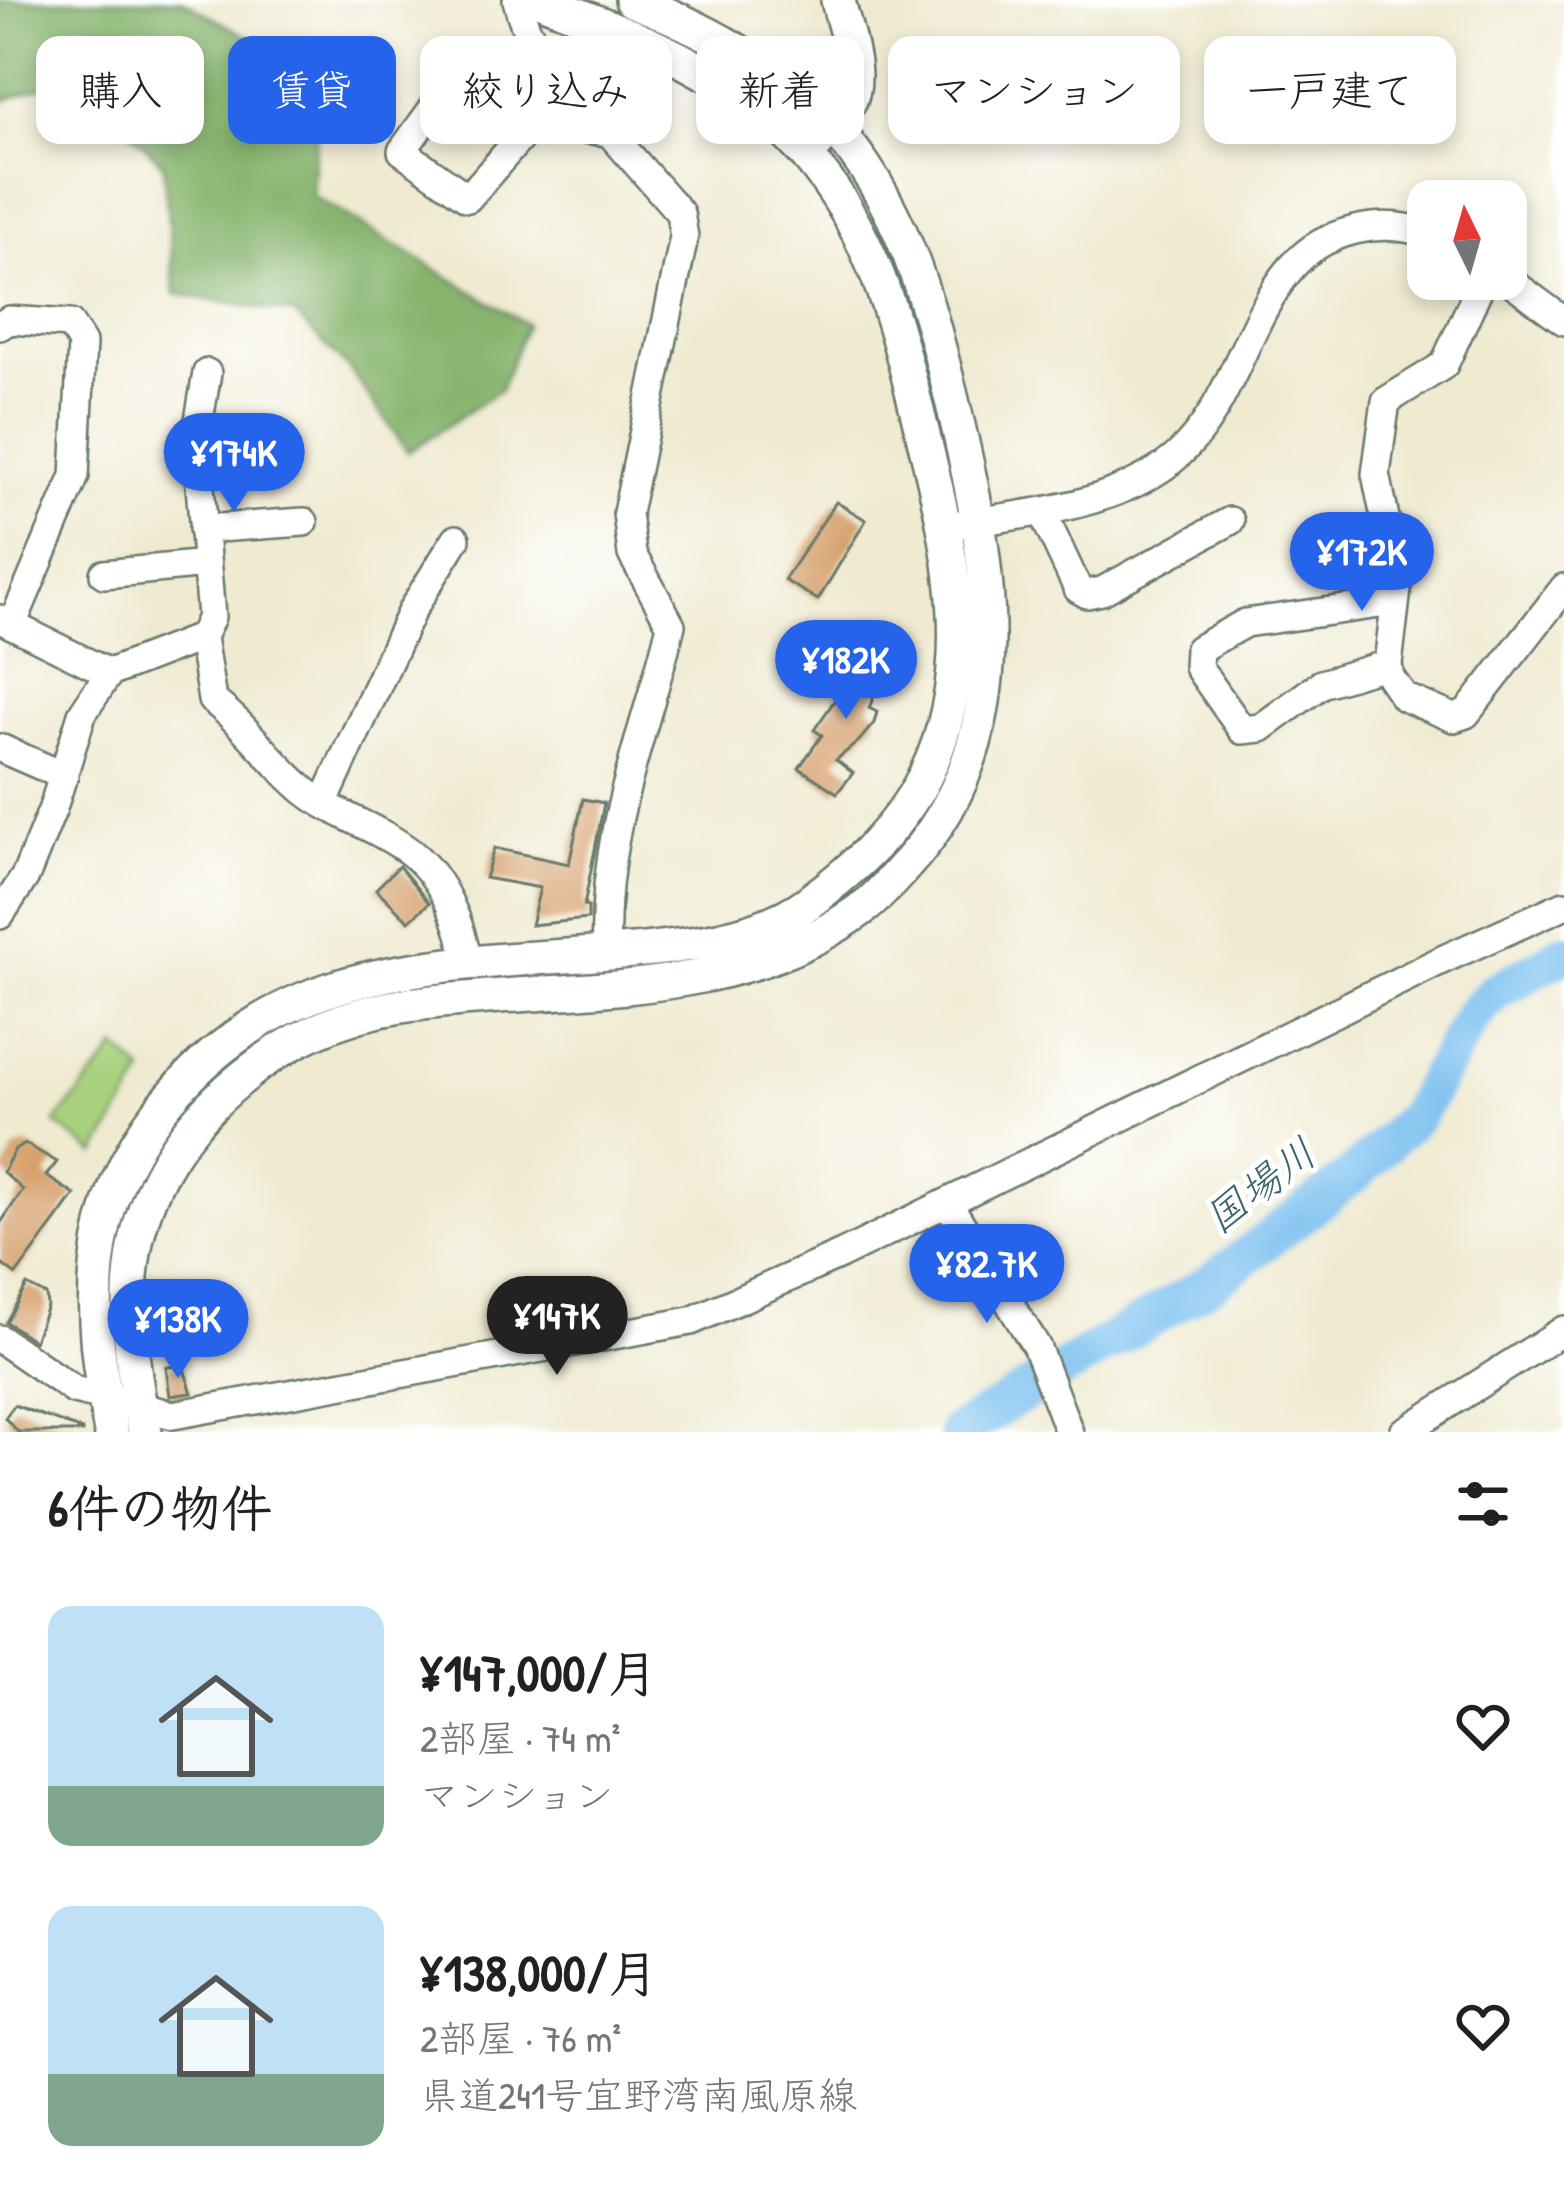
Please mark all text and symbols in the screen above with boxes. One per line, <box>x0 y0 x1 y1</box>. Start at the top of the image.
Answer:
chip: 購入 <box>36 36 204 144</box>
chip: 賃貸 <box>228 36 396 144</box>
chip: 絞り込み <box>420 36 672 144</box>
chip: 新着 <box>696 36 864 144</box>
chip: マンション <box>888 36 1180 144</box>
chip: 一戸建て <box>1204 36 1456 144</box>
north arrow <box>1407 180 1527 300</box>
map controls <box>1407 180 1527 300</box>
pin: ¥174K <box>150 413 318 515</box>
text: ¥174K <box>191 425 277 478</box>
pin: ¥172K <box>1278 512 1446 614</box>
text: ¥172K <box>1317 524 1407 577</box>
pin: ¥182K <box>762 620 930 722</box>
text: ¥182K <box>802 632 890 685</box>
water label: 国場川 <box>1192 1124 1327 1245</box>
pin: ¥82.7K <box>889 1224 1085 1326</box>
text: ¥82.7K <box>936 1236 1038 1289</box>
pin: ¥147K <box>473 1276 641 1378</box>
pin: ¥138K <box>94 1279 262 1381</box>
text: ¥147K <box>514 1288 600 1341</box>
text: ¥138K <box>134 1291 222 1344</box>
icon: filters <box>1450 1471 1516 1537</box>
text: 6件の物件 <box>48 1473 272 1542</box>
text: ¥147,000/月 <box>420 1638 658 1707</box>
icon: home <box>144 1654 288 1798</box>
icon: heart <box>1450 1693 1516 1759</box>
text: 2部屋 · 74 m² <box>420 1711 620 1764</box>
text: マンション <box>420 1768 613 1821</box>
text: ¥138,000/月 <box>420 1938 659 2007</box>
icon: home <box>144 1954 288 2098</box>
icon: heart <box>1450 1993 1516 2059</box>
text: 2部屋 · 76 m² <box>420 2011 621 2064</box>
text: 県道241号宜野湾南風原線 <box>420 2068 857 2121</box>

